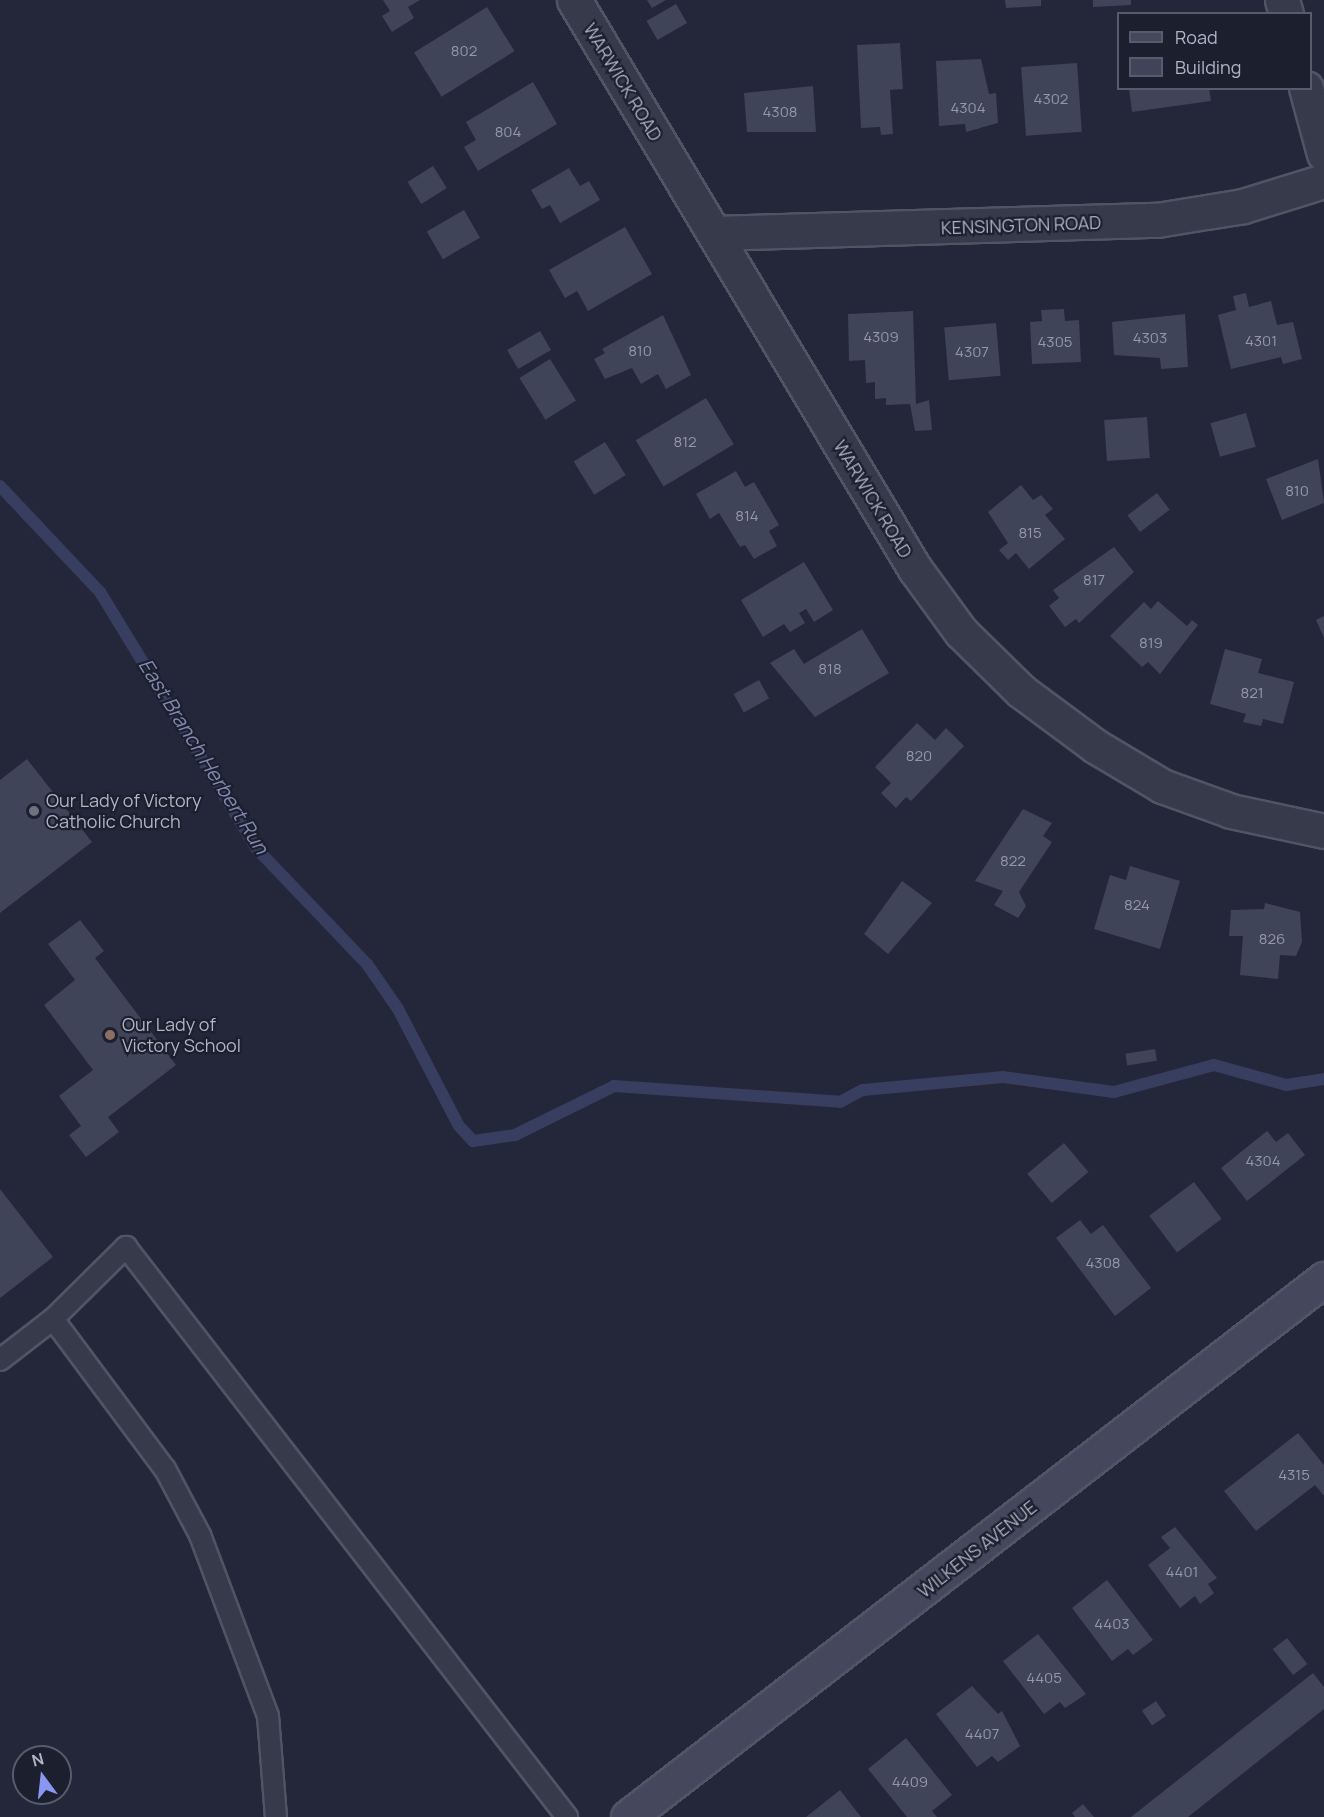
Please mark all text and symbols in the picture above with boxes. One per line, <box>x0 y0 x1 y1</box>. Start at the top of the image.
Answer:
legend <box>1117 12 1312 90</box>
street label: WARWICK ROAD <box>579 19 667 145</box>
text: Road <box>1175 25 1218 49</box>
house number: 802 <box>451 42 477 60</box>
text: Building <box>1175 55 1241 79</box>
house number: 4302 <box>1034 90 1068 108</box>
house number: 4304 <box>950 99 986 117</box>
house number: 4308 <box>763 103 797 121</box>
house number: 804 <box>495 123 521 141</box>
street label: KENSINGTON ROAD <box>940 211 1102 239</box>
house number: 4309 <box>863 328 899 346</box>
house number: 4303 <box>1133 329 1167 347</box>
house number: 4301 <box>1245 332 1277 350</box>
house number: 4305 <box>1038 333 1072 351</box>
house number: 810 <box>628 342 652 360</box>
house number: 4307 <box>955 343 989 361</box>
house number: 812 <box>673 433 697 451</box>
street label: WARWICK ROAD <box>829 436 917 562</box>
house number: 810 <box>1285 482 1309 500</box>
house number: 814 <box>735 507 759 525</box>
house number: 815 <box>1018 524 1042 542</box>
house number: 817 <box>1083 571 1105 589</box>
house number: 819 <box>1139 634 1163 652</box>
water label: East Branch Herbert Run <box>134 654 274 858</box>
house number: 818 <box>818 660 842 678</box>
house number: 821 <box>1240 684 1264 702</box>
house number: 820 <box>906 747 932 765</box>
place label: Our Lady of Victory Catholic Church <box>46 790 201 832</box>
marker: Our Lady of Victory Catholic Church <box>27 804 41 818</box>
house number: 822 <box>1000 852 1026 870</box>
house number: 824 <box>1124 896 1150 914</box>
house number: 826 <box>1259 930 1285 948</box>
place label: Our Lady of Victory School <box>122 1014 241 1056</box>
marker: Our Lady of Victory School <box>103 1028 117 1042</box>
house number: 4304 <box>1245 1152 1281 1170</box>
house number: 4308 <box>1086 1254 1120 1272</box>
house number: 4315 <box>1278 1466 1310 1484</box>
street label: WILKENS AVENUE <box>913 1496 1041 1602</box>
house number: 4401 <box>1166 1563 1198 1581</box>
house number: 4403 <box>1094 1615 1130 1633</box>
house number: 4405 <box>1026 1669 1062 1687</box>
house number: 4407 <box>965 1725 999 1743</box>
north arrow <box>12 1745 72 1805</box>
text: N <box>29 1747 46 1772</box>
house number: 4409 <box>892 1773 928 1791</box>

